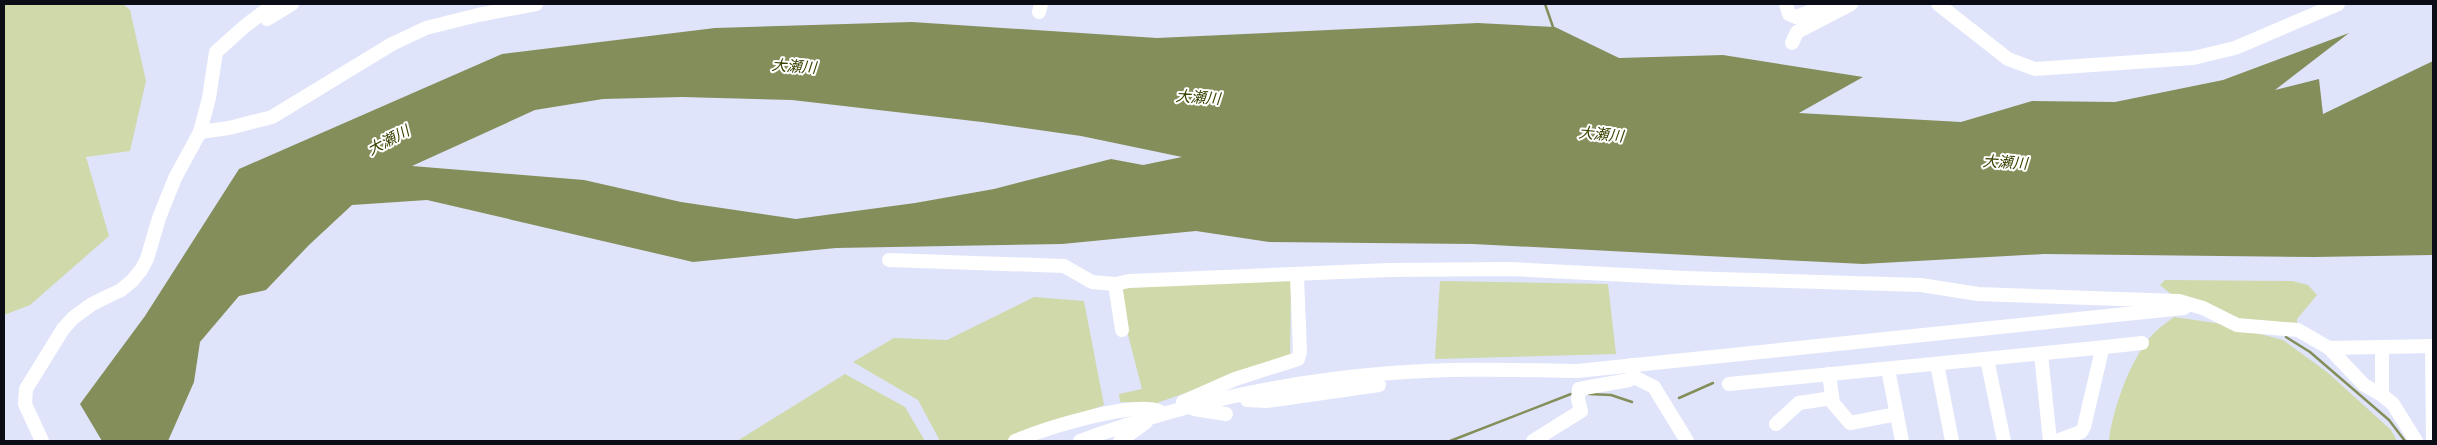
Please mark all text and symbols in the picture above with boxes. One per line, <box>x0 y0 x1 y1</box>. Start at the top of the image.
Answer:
water label: 大瀬川 <box>771 54 819 78</box>
water label: 大瀬川 <box>1175 85 1223 109</box>
water label: 大瀬川 <box>363 119 415 160</box>
water label: 大瀬川 <box>1578 122 1626 147</box>
water label: 大瀬川 <box>1982 150 2030 174</box>

